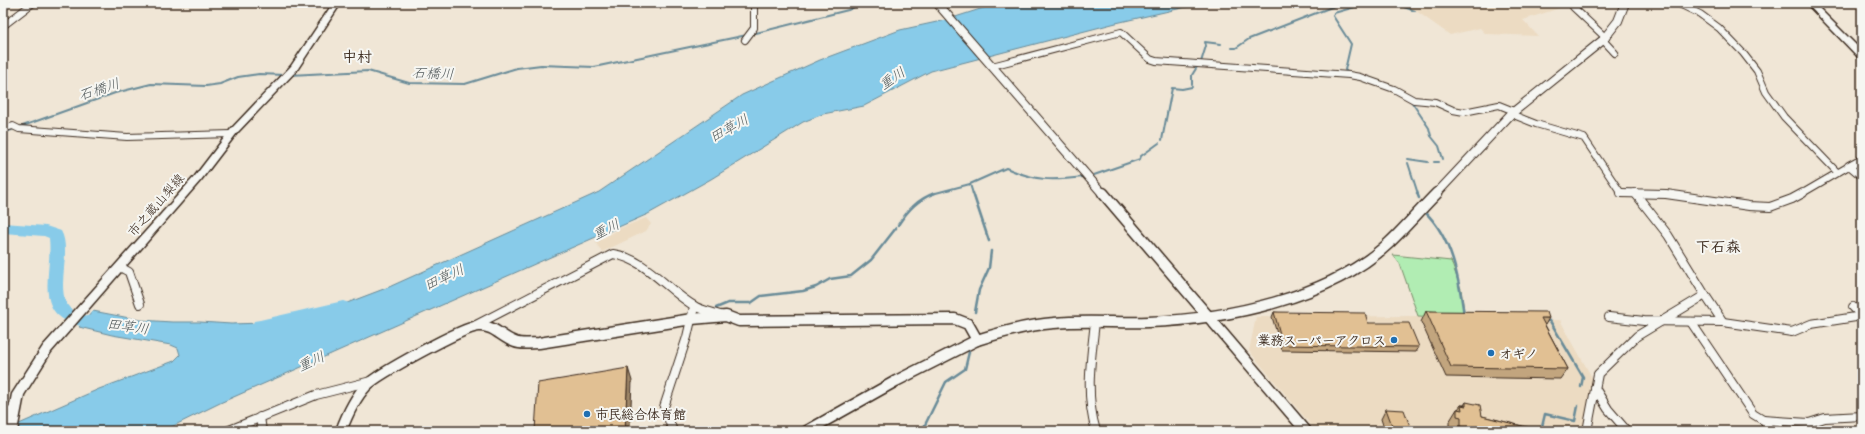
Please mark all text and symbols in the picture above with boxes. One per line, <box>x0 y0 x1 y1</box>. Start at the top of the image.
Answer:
district label: 中村 <box>342 47 372 66</box>
water label: 石橋川 <box>412 63 454 83</box>
water label: 重川 <box>875 63 909 93</box>
water label: 石橋川 <box>76 74 122 104</box>
water label: 田草川 <box>706 110 752 146</box>
street label: 市之蔵山梨線 <box>124 169 189 240</box>
water label: 重川 <box>589 215 623 243</box>
district label: 下石森 <box>1695 237 1741 256</box>
water label: 田草川 <box>421 260 467 294</box>
water label: 田草川 <box>106 314 150 338</box>
place label: 業務スーパーアクロス <box>1258 332 1386 349</box>
marker: 業務スーパーアクロス <box>1389 335 1399 345</box>
place label: オギノ <box>1499 345 1538 362</box>
water label: 重川 <box>295 347 327 375</box>
marker: オギノ <box>1486 348 1496 358</box>
place label: 市民総合体育館 <box>595 406 686 423</box>
marker: 市民総合体育館 <box>582 409 592 419</box>

